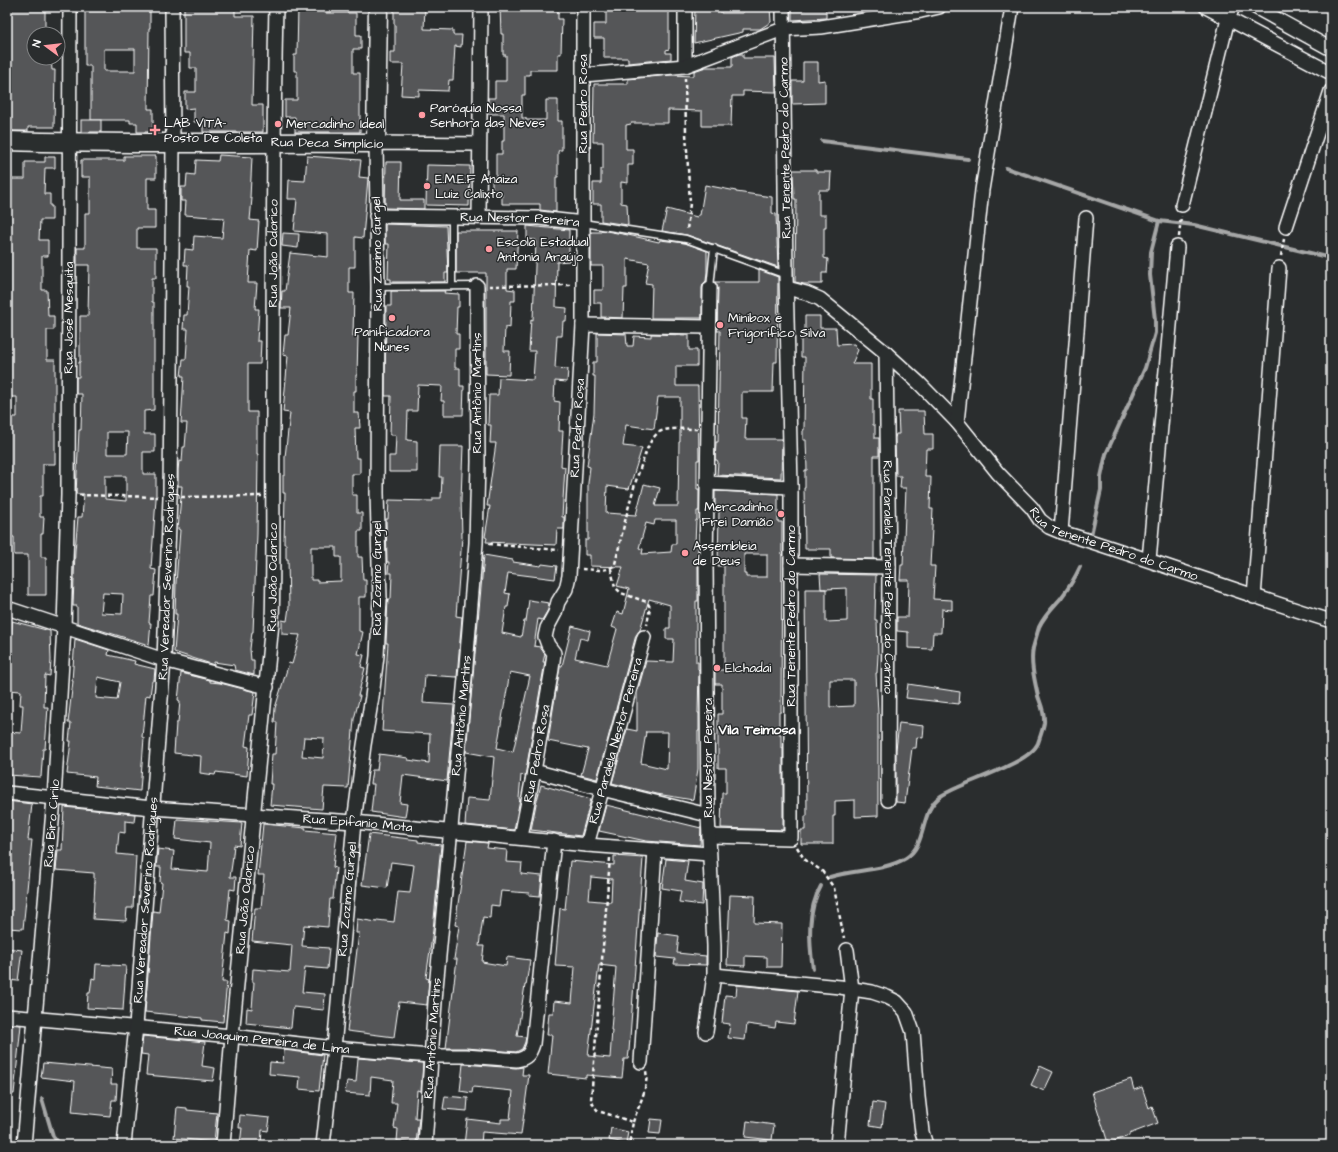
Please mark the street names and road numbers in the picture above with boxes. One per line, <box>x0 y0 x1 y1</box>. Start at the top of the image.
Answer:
street label: Rua Pedro Rosa <box>574 54 592 154</box>
street label: Rua Tenente Pedro do Carmo <box>774 56 796 239</box>
street label: Rua Deca Simplício <box>271 133 384 153</box>
street label: Rua Zozimo Gurgel <box>367 196 388 312</box>
street label: Rua João Odorico <box>264 198 282 307</box>
street label: Rua Nestor Pereira <box>460 208 581 232</box>
street label: Rua José Mesquita <box>59 261 78 374</box>
street label: Rua Antônio Martins <box>468 332 486 453</box>
street label: Rua Pedro Rosa <box>566 378 589 478</box>
street label: Rua Paralela Tenente Pedro do Carmo <box>879 460 898 695</box>
street label: Rua Vereador Severino Rodrigues <box>153 473 180 681</box>
street label: Rua Tenente Pedro do Carmo <box>1025 504 1201 586</box>
street label: Rua Zozimo Gurgel <box>368 521 387 635</box>
street label: Rua João Odorico <box>262 522 282 632</box>
street label: Rua Tenente Pedro do Carmo <box>782 525 800 707</box>
street label: Rua Antônio Martins <box>447 654 476 777</box>
street label: Rua Paralela Nestor Pereira <box>584 655 647 826</box>
street label: Rua Nestor Pereira <box>699 698 717 818</box>
street label: Rua Pedro Rosa <box>519 703 555 804</box>
street label: Rua Biro Cirilo <box>39 778 64 868</box>
street label: Rua Vereador Severino Rodrigues <box>129 796 163 1004</box>
street label: Rua Epifanio Mota <box>302 809 414 837</box>
street label: Rua Zozimo Gurgel <box>333 841 361 957</box>
street label: Rua João Odorico <box>231 844 259 955</box>
street label: Rua Antônio Martins <box>419 977 446 1099</box>
street label: Rua Joaquim Pereira de Lima <box>173 1022 351 1058</box>

